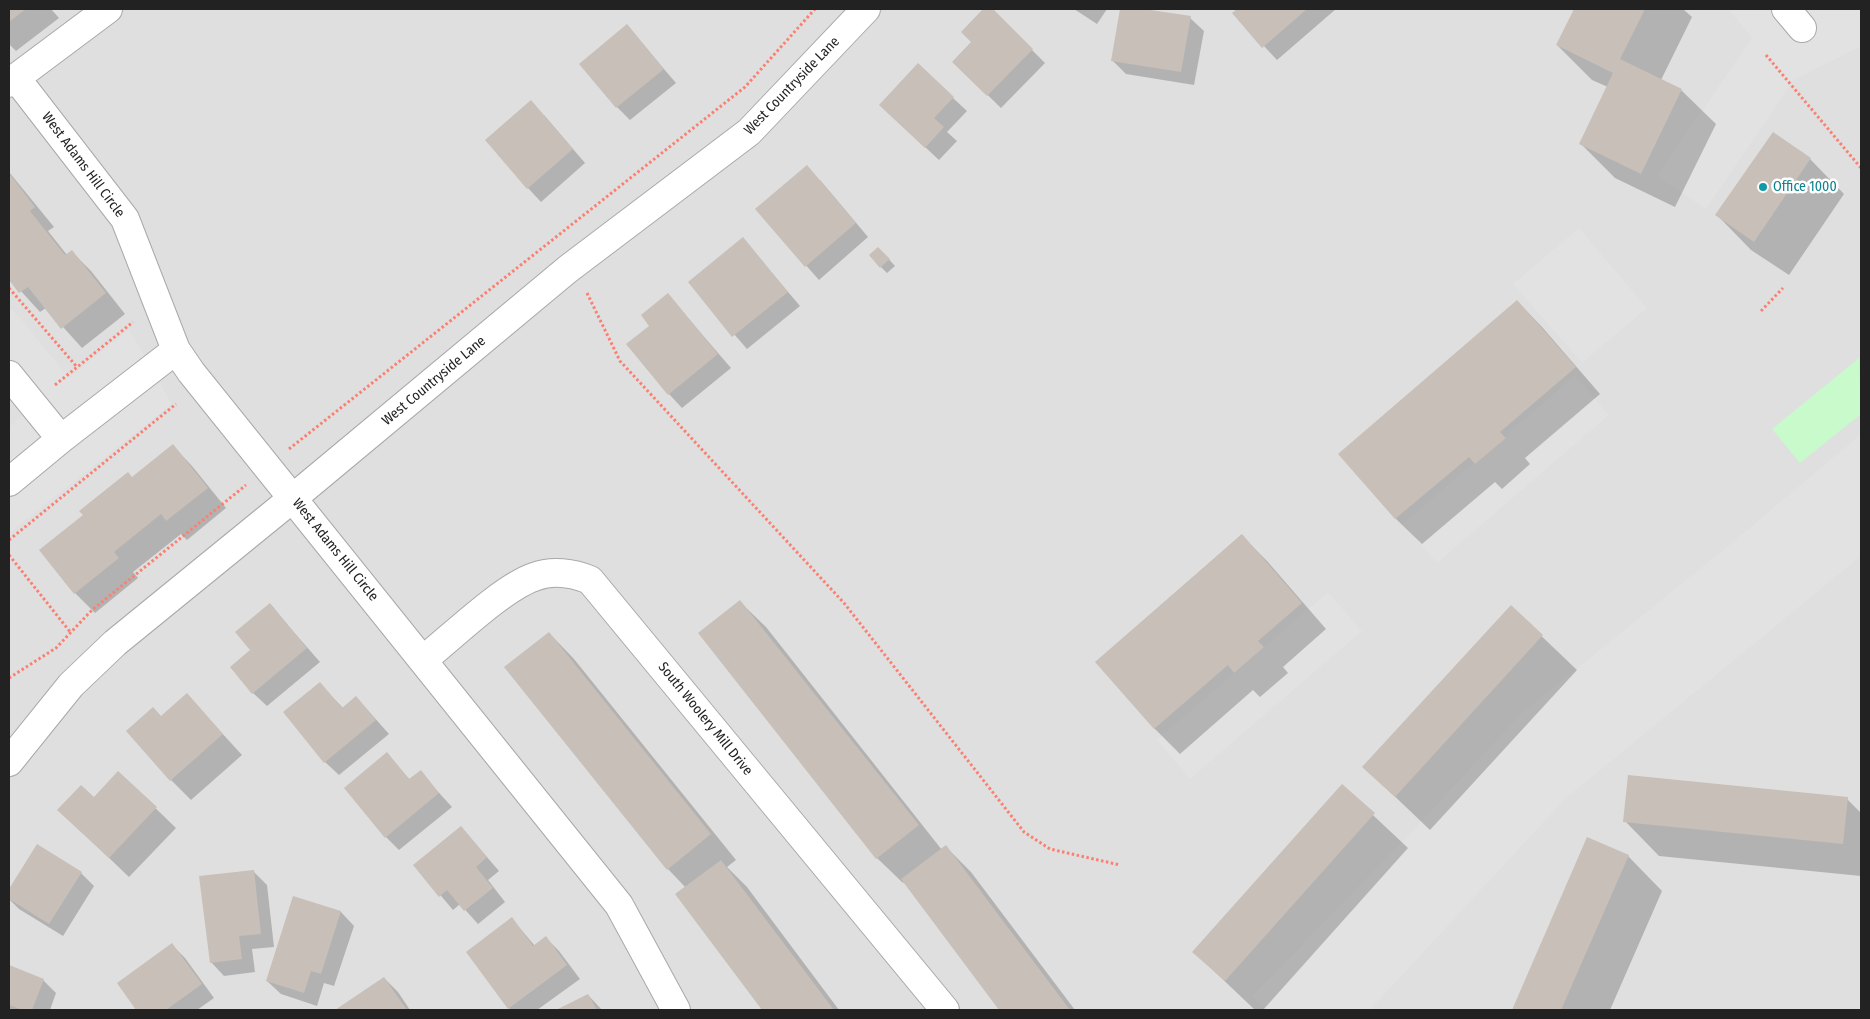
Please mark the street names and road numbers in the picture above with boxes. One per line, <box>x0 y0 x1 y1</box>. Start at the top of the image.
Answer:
street label: West Countryside Lane <box>741 33 843 139</box>
street label: West Adams Hill Circle <box>38 109 128 221</box>
street label: West Countryside Lane <box>379 333 489 429</box>
street label: West Adams Hill Circle <box>288 495 382 605</box>
street label: South Woolery Mill Drive <box>654 659 756 779</box>

